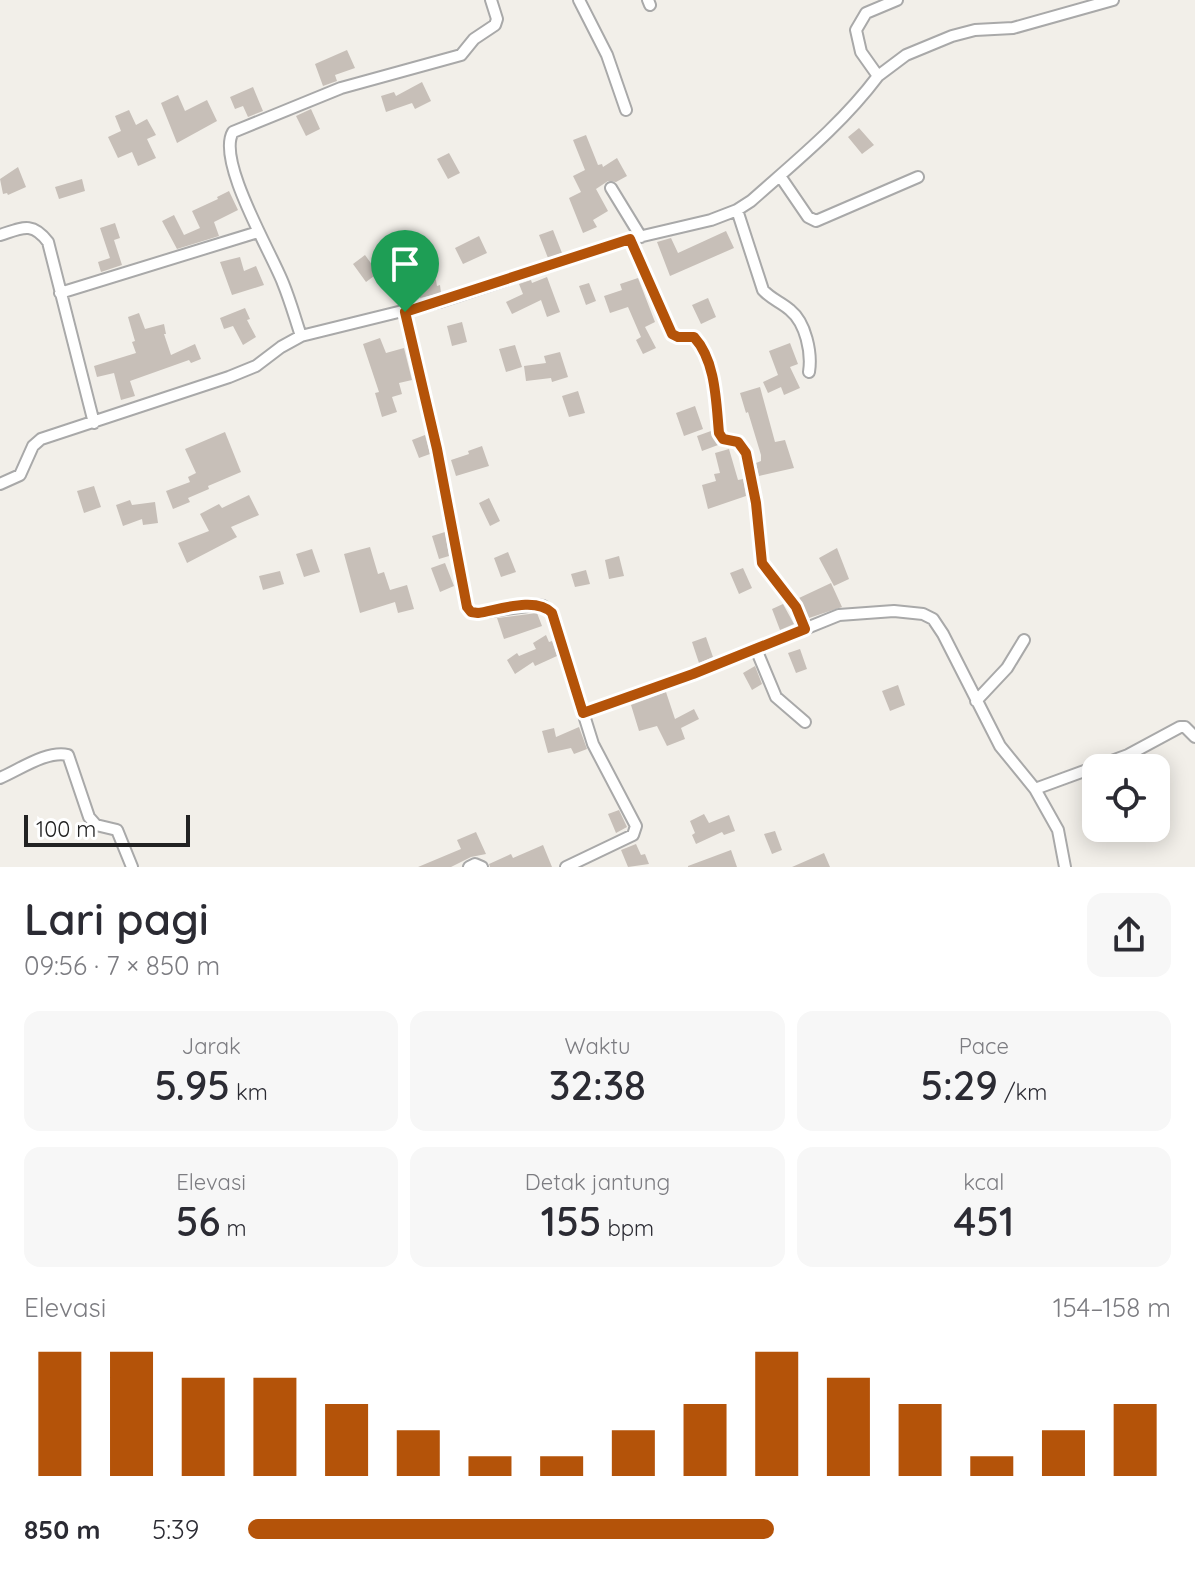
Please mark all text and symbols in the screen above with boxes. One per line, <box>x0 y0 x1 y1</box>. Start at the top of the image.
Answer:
pin <box>371 230 439 312</box>
icon: arrive <box>383 242 427 286</box>
map controls <box>1082 754 1170 842</box>
button: locate <box>1082 754 1170 842</box>
scale bar <box>24 811 190 847</box>
text: 100 m <box>36 815 96 843</box>
text: Lari pagi <box>24 891 209 946</box>
button: share <box>1087 893 1171 977</box>
text: 09:56 · 7 × 850 m <box>24 949 220 982</box>
text: Jarak <box>182 1032 241 1060</box>
text: Waktu <box>564 1032 631 1060</box>
text: Pace <box>959 1032 1009 1060</box>
text: 5.95 <box>154 1060 230 1110</box>
text: 32:38 <box>549 1060 646 1110</box>
text: 5:29 <box>920 1060 998 1110</box>
text: km <box>230 1078 268 1106</box>
text: /km <box>998 1078 1047 1106</box>
text: Elevasi <box>176 1168 246 1196</box>
text: Detak jantung <box>525 1168 670 1196</box>
text: kcal <box>963 1168 1004 1196</box>
text: 56 <box>176 1196 220 1246</box>
text: 155 <box>541 1196 601 1246</box>
text: 451 <box>953 1196 1014 1246</box>
text: m <box>220 1214 246 1242</box>
text: bpm <box>601 1214 654 1242</box>
text: Elevasi <box>24 1291 106 1324</box>
text: 154–158 m <box>1053 1291 1171 1324</box>
text: 850 m <box>24 1513 100 1546</box>
text: 5:39 <box>152 1513 199 1546</box>

